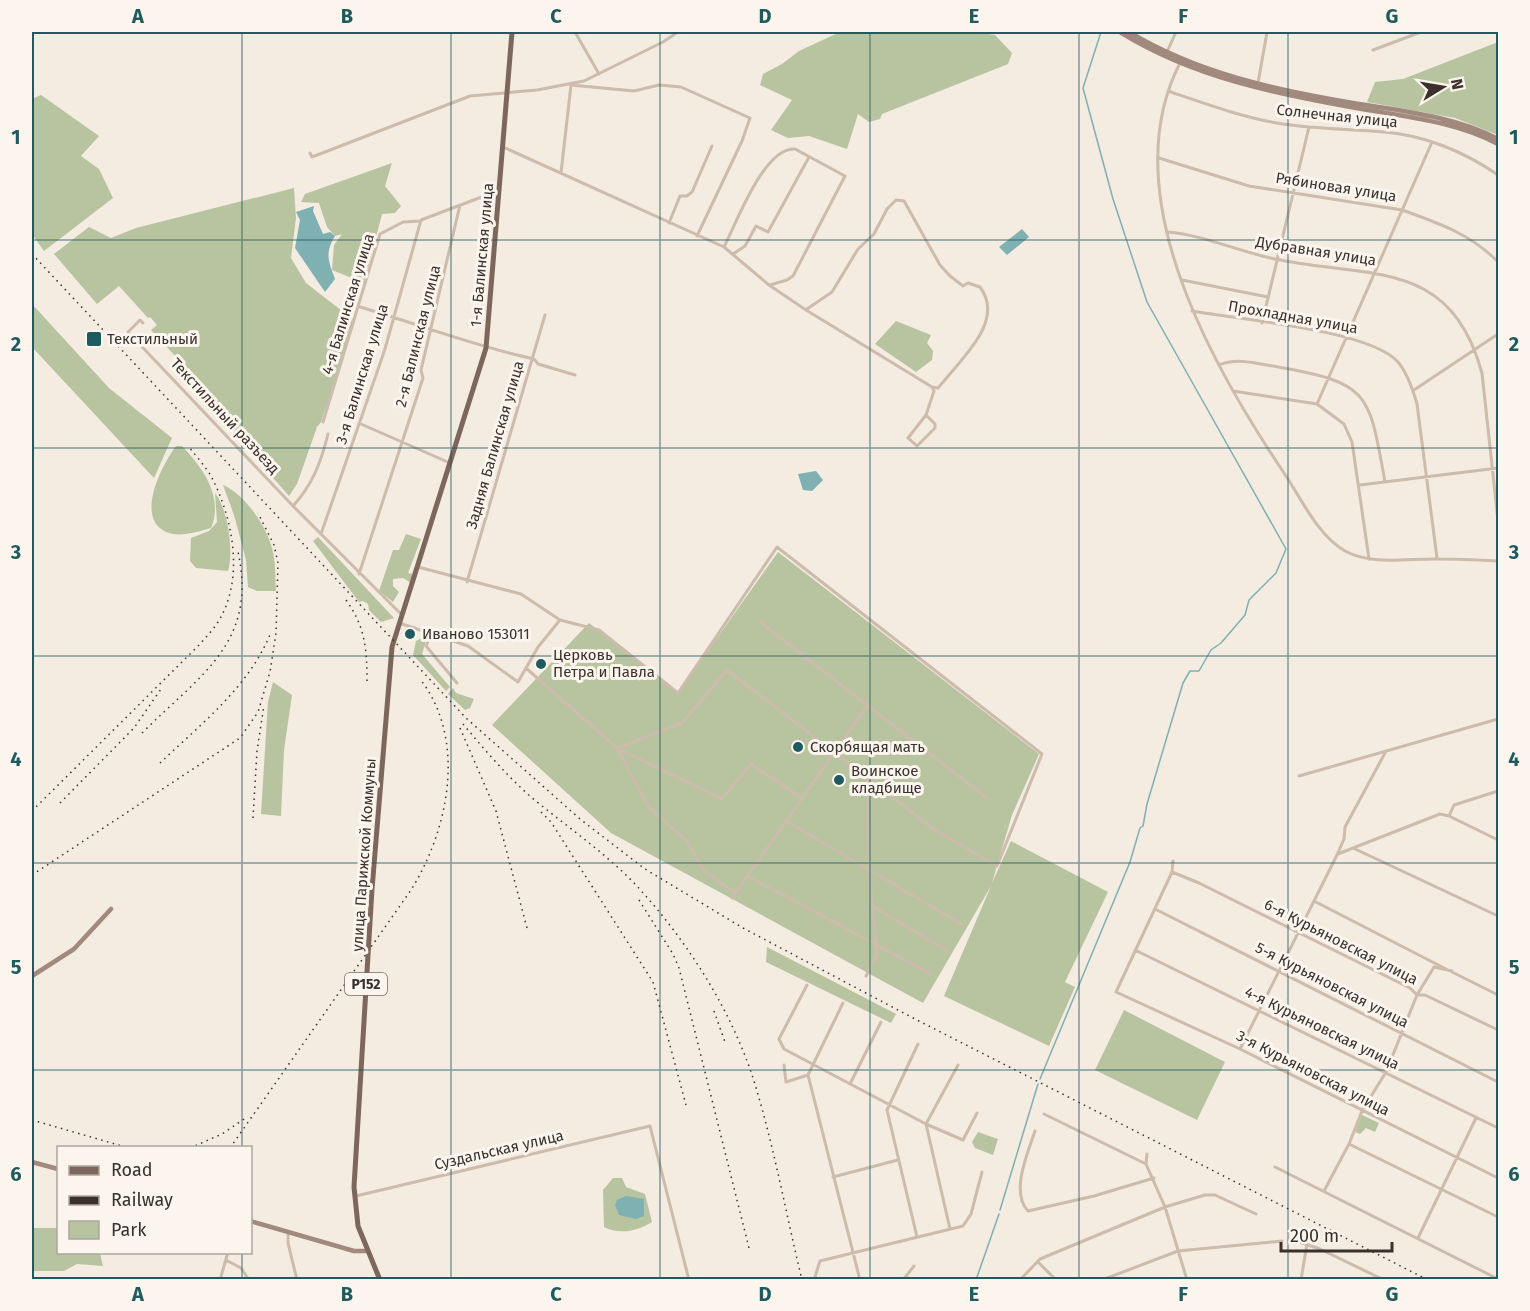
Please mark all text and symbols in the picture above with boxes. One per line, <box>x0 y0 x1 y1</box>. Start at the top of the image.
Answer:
text: A <box>131 4 145 28</box>
text: B <box>341 4 353 28</box>
text: C <box>550 4 562 28</box>
text: D <box>758 4 772 28</box>
text: E <box>969 4 979 28</box>
text: F <box>1178 4 1188 28</box>
text: G <box>1386 4 1398 28</box>
north arrow <box>1413 57 1473 117</box>
text: N <box>1447 77 1468 91</box>
street label: Солнечная улица <box>1275 101 1399 131</box>
text: 1 <box>11 125 21 149</box>
text: 1 <box>1509 125 1519 149</box>
street label: Рябиновая улица <box>1274 169 1398 205</box>
street label: 1-я Балинская улица <box>467 182 497 328</box>
street label: 4-я Балинская улица <box>318 231 378 377</box>
street label: Дубравная улица <box>1254 232 1377 269</box>
street label: 2-я Балинская улица <box>392 263 444 409</box>
street label: Прохладная улица <box>1227 297 1359 337</box>
street label: 3-я Балинская улица <box>332 302 392 446</box>
marker: Текстильный <box>85 330 103 348</box>
place label: Текстильный <box>107 330 198 348</box>
text: 2 <box>11 332 21 356</box>
text: 2 <box>1509 332 1519 356</box>
street label: Текстильный разъезд <box>167 354 283 478</box>
street label: Задняя Балинская улица <box>462 359 528 531</box>
text: 3 <box>10 540 21 564</box>
text: 3 <box>1508 540 1519 564</box>
place label: Иваново 153011 <box>422 625 530 643</box>
marker: Иваново 153011 <box>403 627 417 641</box>
place label: Церковь Петра и Павла <box>553 646 655 681</box>
marker: Церковь Петра и Павла <box>534 657 548 671</box>
place label: Скорбящая мать <box>810 738 925 756</box>
marker: Скорбящая мать <box>791 740 805 754</box>
text: 4 <box>10 747 22 771</box>
text: 4 <box>1508 747 1520 771</box>
street label: улица Парижской Коммуны <box>348 758 380 952</box>
place label: Воинское кладбище <box>851 762 922 797</box>
marker: Воинское кладбище <box>832 773 846 787</box>
street label: 6-я Курьяновская улица <box>1261 895 1421 989</box>
street label: 5-я Курьяновская улица <box>1252 939 1412 1031</box>
text: 5 <box>11 955 22 979</box>
text: 5 <box>1509 955 1520 979</box>
road number: Р152 <box>345 973 387 995</box>
street label: 4-я Курьяновская улица <box>1242 983 1402 1073</box>
street label: 3-я Курьяновская улица <box>1233 1027 1393 1119</box>
street label: Суздальская улица <box>433 1126 565 1174</box>
legend <box>57 1146 252 1254</box>
text: Road <box>111 1159 153 1181</box>
text: 6 <box>10 1162 22 1186</box>
text: 6 <box>1508 1162 1520 1186</box>
text: Railway <box>111 1189 173 1211</box>
scale bar <box>1281 1215 1392 1253</box>
text: Park <box>111 1219 147 1241</box>
text: 200 m <box>1290 1225 1339 1247</box>
text: A <box>131 1282 145 1306</box>
text: B <box>341 1282 353 1306</box>
text: C <box>550 1282 562 1306</box>
text: D <box>758 1282 772 1306</box>
text: E <box>969 1282 979 1306</box>
text: F <box>1178 1282 1188 1306</box>
text: G <box>1386 1282 1398 1306</box>

